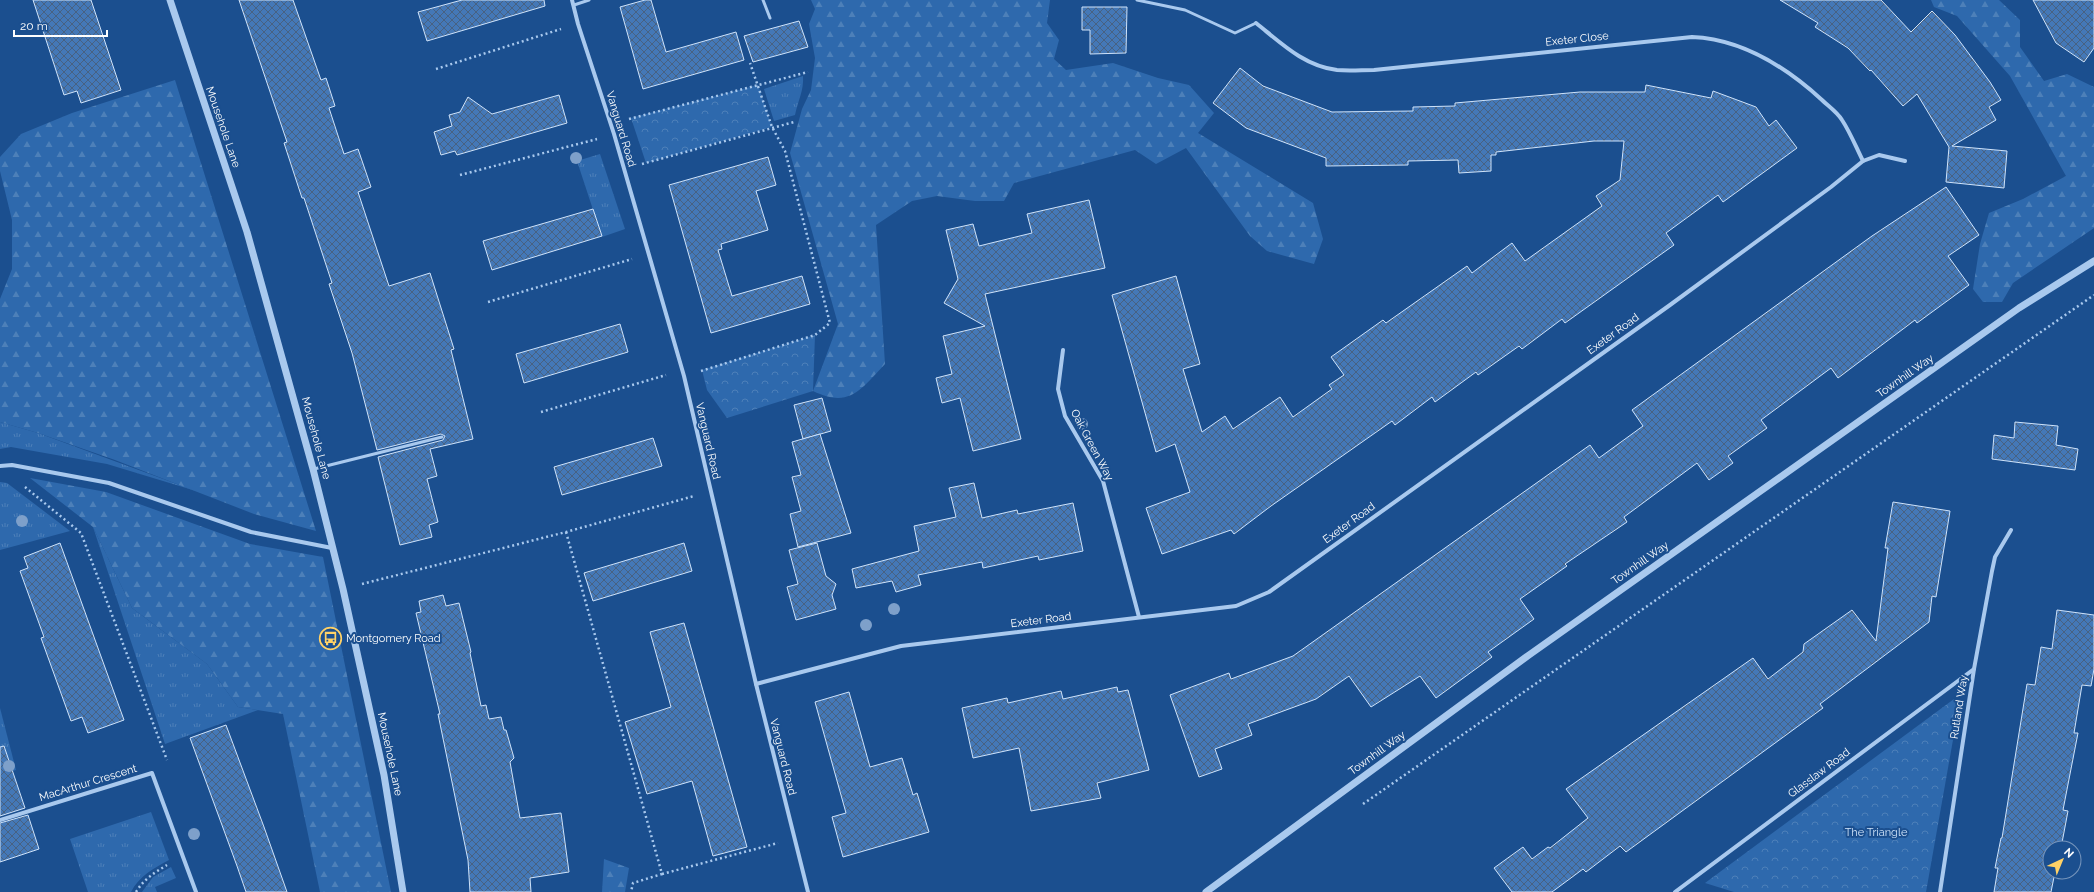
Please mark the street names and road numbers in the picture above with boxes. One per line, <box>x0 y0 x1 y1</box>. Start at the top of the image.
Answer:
street label: Exeter Close <box>1545 29 1610 49</box>
street label: Mousehole Lane <box>203 85 243 170</box>
street label: Vanguard Road <box>603 90 639 169</box>
street label: Exeter Road <box>1584 311 1642 357</box>
street label: Townhill Way <box>1874 352 1936 400</box>
street label: Mousehole Lane <box>299 395 333 481</box>
street label: Vanguard Road <box>693 401 723 481</box>
street label: Oak Green Way <box>1068 407 1116 483</box>
street label: Exeter Road <box>1320 500 1378 546</box>
street label: Townhill Way <box>1609 539 1671 587</box>
street label: Exeter Road <box>1010 610 1072 630</box>
street label: Rutland Way <box>1948 674 1970 740</box>
street label: Mousehole Lane <box>375 711 405 797</box>
street label: Vanguard Road <box>767 717 799 797</box>
street label: Townhill Way <box>1346 728 1408 778</box>
street label: Glasslaw Road <box>1785 745 1853 801</box>
street label: MacArthur Crescent <box>38 762 139 804</box>

